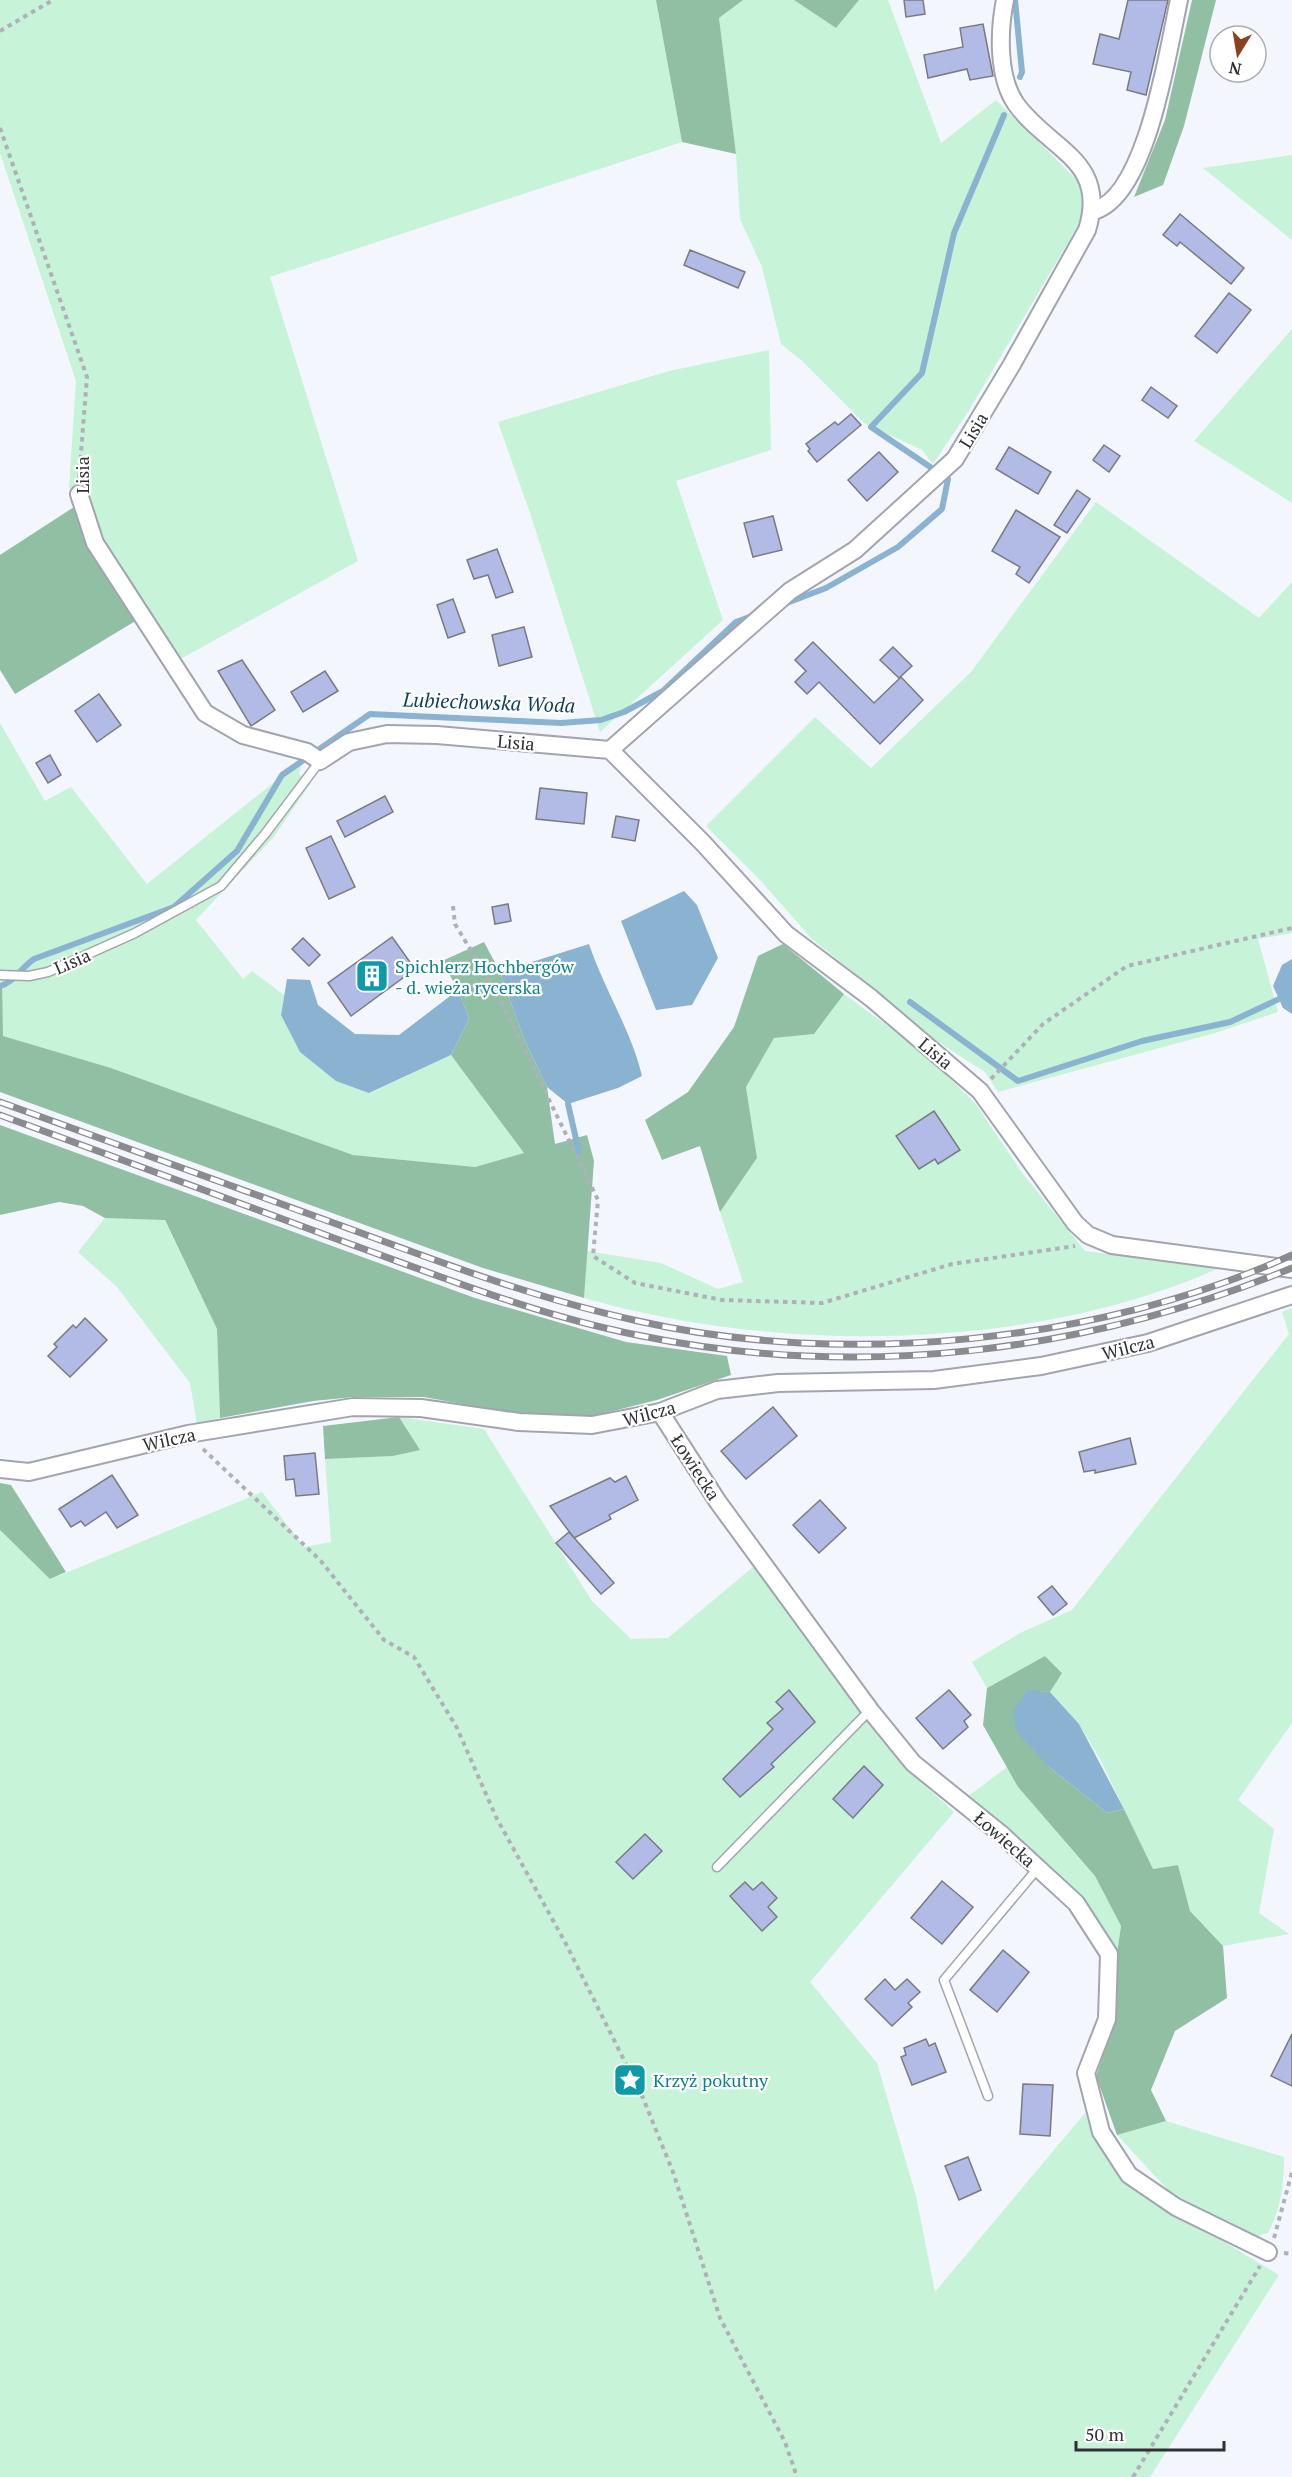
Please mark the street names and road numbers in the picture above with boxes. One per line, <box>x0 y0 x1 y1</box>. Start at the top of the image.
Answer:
street label: Lisia <box>953 408 993 452</box>
street label: Lisia <box>70 456 94 494</box>
street label: Lisia <box>496 728 536 756</box>
street label: Lisia <box>50 942 94 980</box>
street label: Lisia <box>914 1032 958 1074</box>
street label: Wilcza <box>1099 1329 1157 1365</box>
street label: Wilcza <box>620 1394 678 1432</box>
street label: Wilcza <box>140 1422 198 1456</box>
street label: Łowiecka <box>666 1429 726 1505</box>
street label: Łowiecka <box>969 1806 1041 1872</box>

